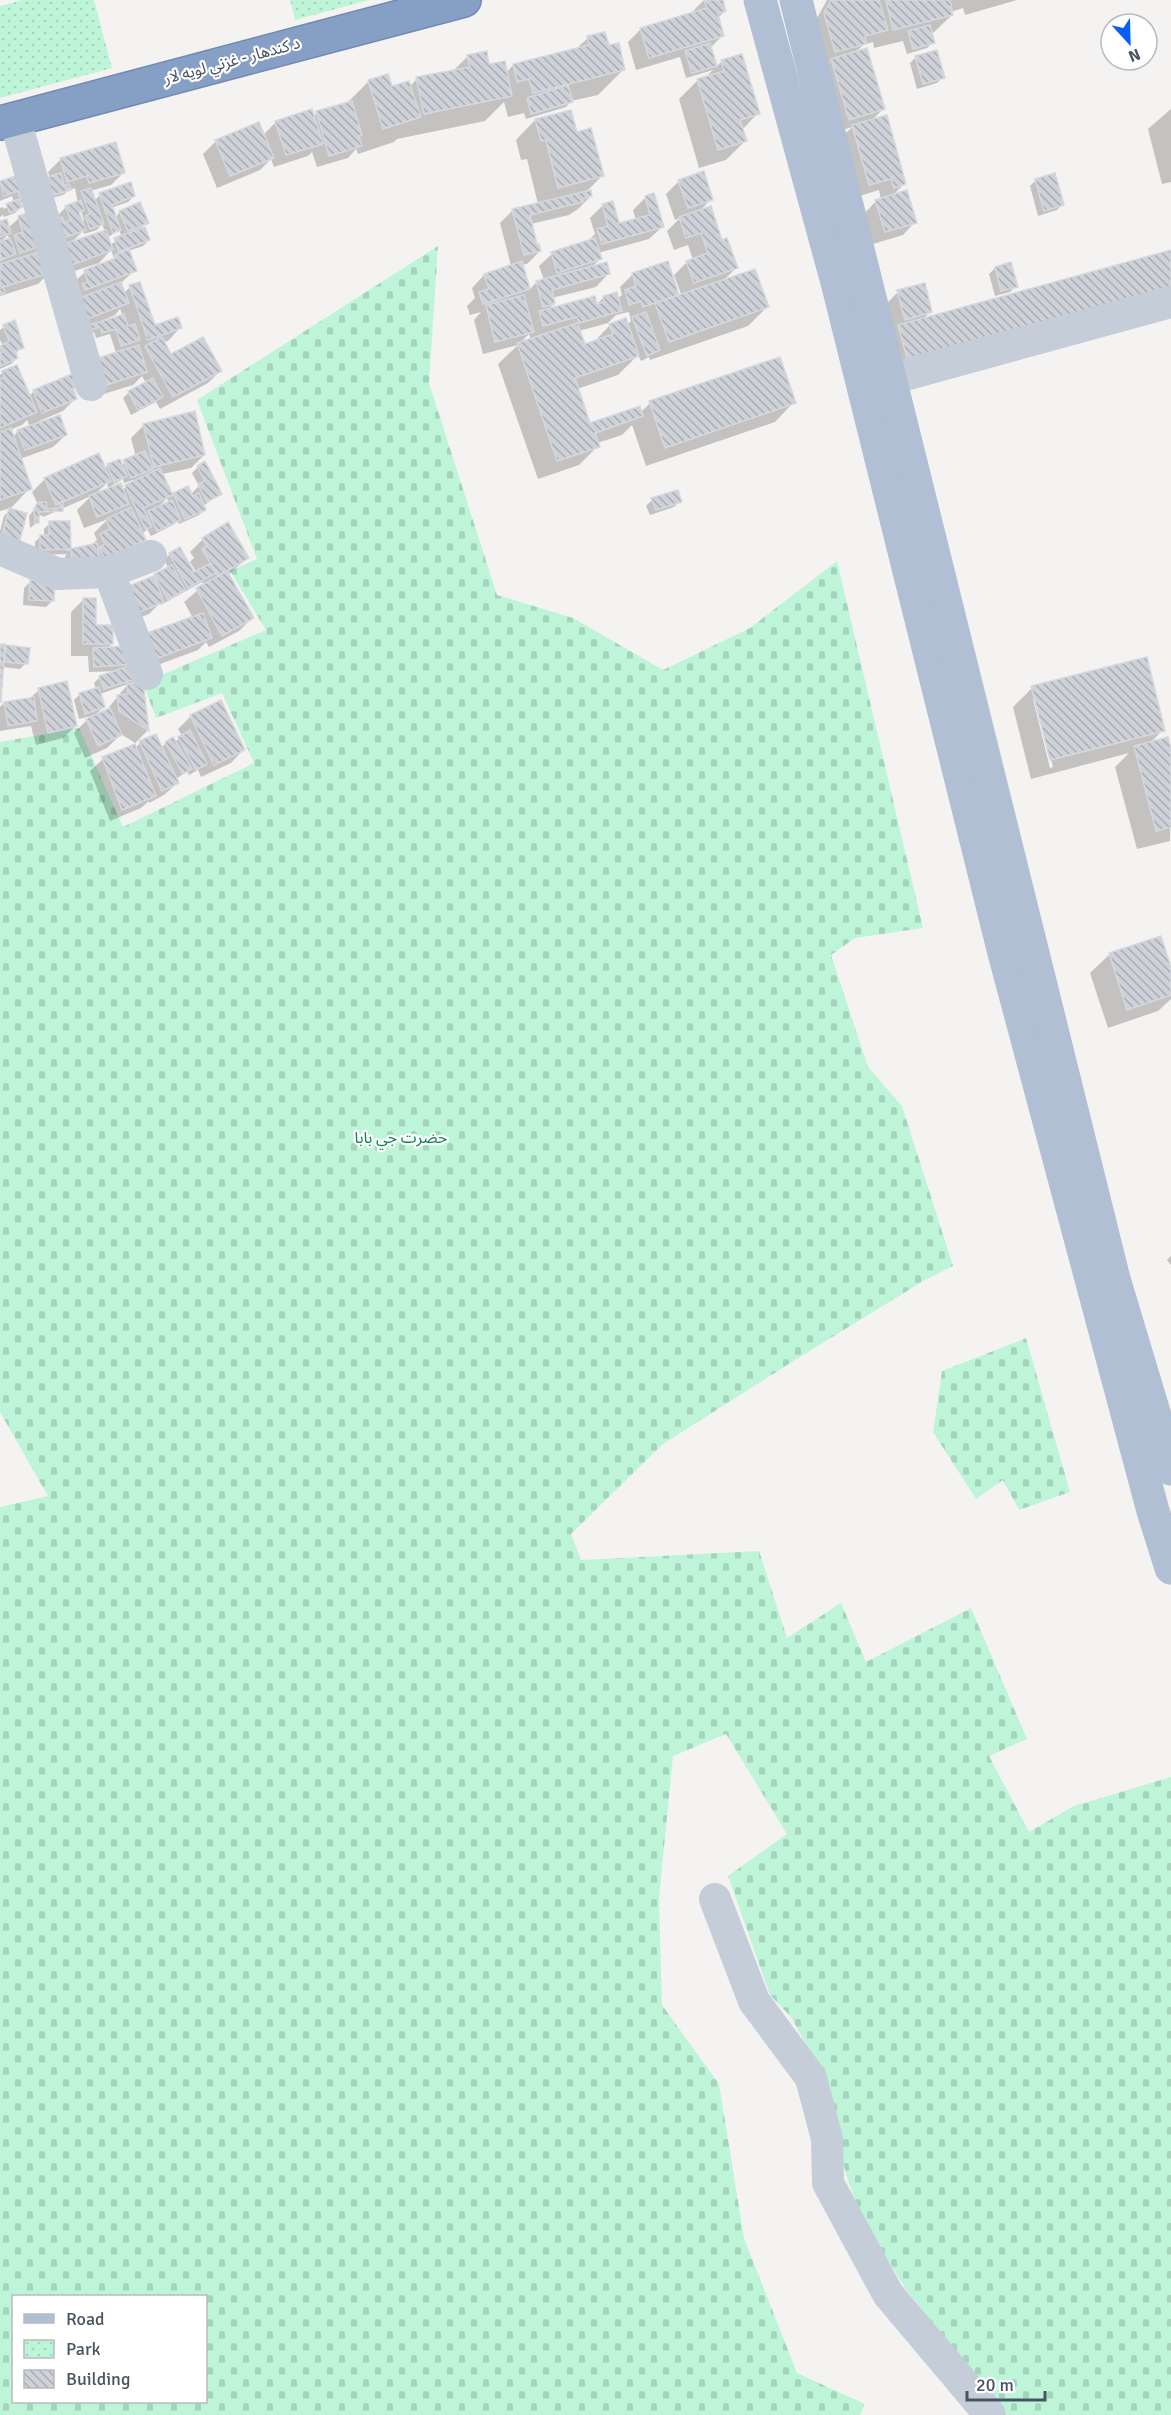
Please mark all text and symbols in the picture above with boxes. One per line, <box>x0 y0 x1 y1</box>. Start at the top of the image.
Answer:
north arrow <box>1099 12 1159 72</box>
street label: د کندهار - غزني لويه لار <box>161 33 303 91</box>
text: N <box>1125 44 1143 66</box>
park label: حضرت جي بابا <box>355 1128 448 1150</box>
legend <box>12 2295 207 2403</box>
text: Road <box>66 2308 105 2330</box>
text: Park <box>66 2338 101 2360</box>
scale bar <box>967 2364 1045 2402</box>
text: Building <box>66 2368 130 2390</box>
text: 20 m <box>976 2374 1014 2396</box>

